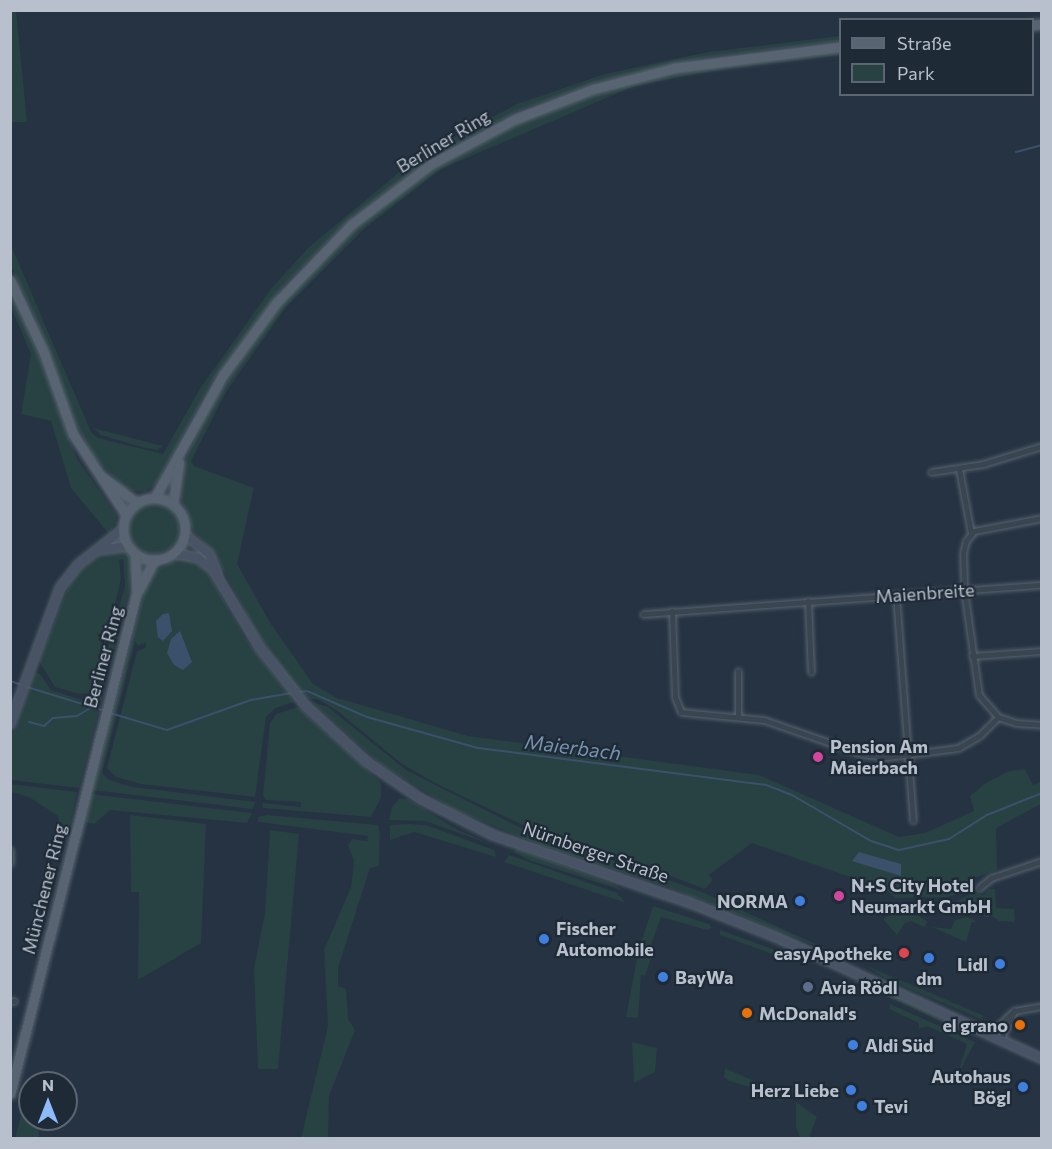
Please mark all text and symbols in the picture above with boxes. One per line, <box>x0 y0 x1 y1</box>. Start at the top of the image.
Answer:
legend <box>839 18 1034 96</box>
text: Straße <box>897 32 952 54</box>
text: Park <box>897 62 935 84</box>
street label: Berliner Ring <box>393 105 493 177</box>
street label: Maienbreite <box>875 579 975 607</box>
street label: Berliner Ring <box>79 604 127 710</box>
water label: Maierbach <box>524 729 622 765</box>
place label: Pension Am Maierbach <box>830 736 928 778</box>
marker: Pension Am Maierbach <box>811 750 825 764</box>
street label: Nürnberger Straße <box>520 817 672 887</box>
street label: Münchener Ring <box>17 822 71 956</box>
place label: N+S City Hotel Neumarkt GmbH <box>851 875 991 918</box>
marker: N+S City Hotel Neumarkt GmbH <box>832 889 846 903</box>
place label: NORMA <box>717 890 788 912</box>
marker: NORMA <box>793 894 807 908</box>
place label: Fischer Automobile <box>556 918 654 960</box>
marker: Fischer Automobile <box>537 932 551 946</box>
place label: easyApotheke <box>774 942 892 964</box>
marker: easyApotheke <box>897 946 911 960</box>
marker: dm <box>922 951 936 965</box>
place label: Lidl <box>957 953 988 975</box>
marker: Lidl <box>993 957 1007 971</box>
place label: BayWa <box>675 966 733 988</box>
place label: dm <box>916 967 942 989</box>
marker: BayWa <box>656 970 670 984</box>
place label: Avia Rödl <box>820 976 898 998</box>
marker: Avia Rödl <box>801 980 815 994</box>
place label: McDonald's <box>759 1002 857 1024</box>
marker: McDonald's <box>740 1006 754 1020</box>
place label: el grano <box>942 1014 1008 1036</box>
marker: el grano <box>1013 1018 1027 1032</box>
place label: Aldi Süd <box>865 1034 933 1056</box>
marker: Aldi Süd <box>846 1038 860 1052</box>
place label: Autohaus Bögl <box>931 1066 1011 1108</box>
north arrow <box>18 1071 78 1131</box>
text: N <box>42 1075 54 1094</box>
place label: Herz Liebe <box>751 1079 839 1101</box>
marker: Autohaus Bögl <box>1016 1080 1030 1094</box>
marker: Herz Liebe <box>844 1083 858 1097</box>
place label: Tevi <box>874 1095 908 1117</box>
marker: Tevi <box>855 1099 869 1113</box>

